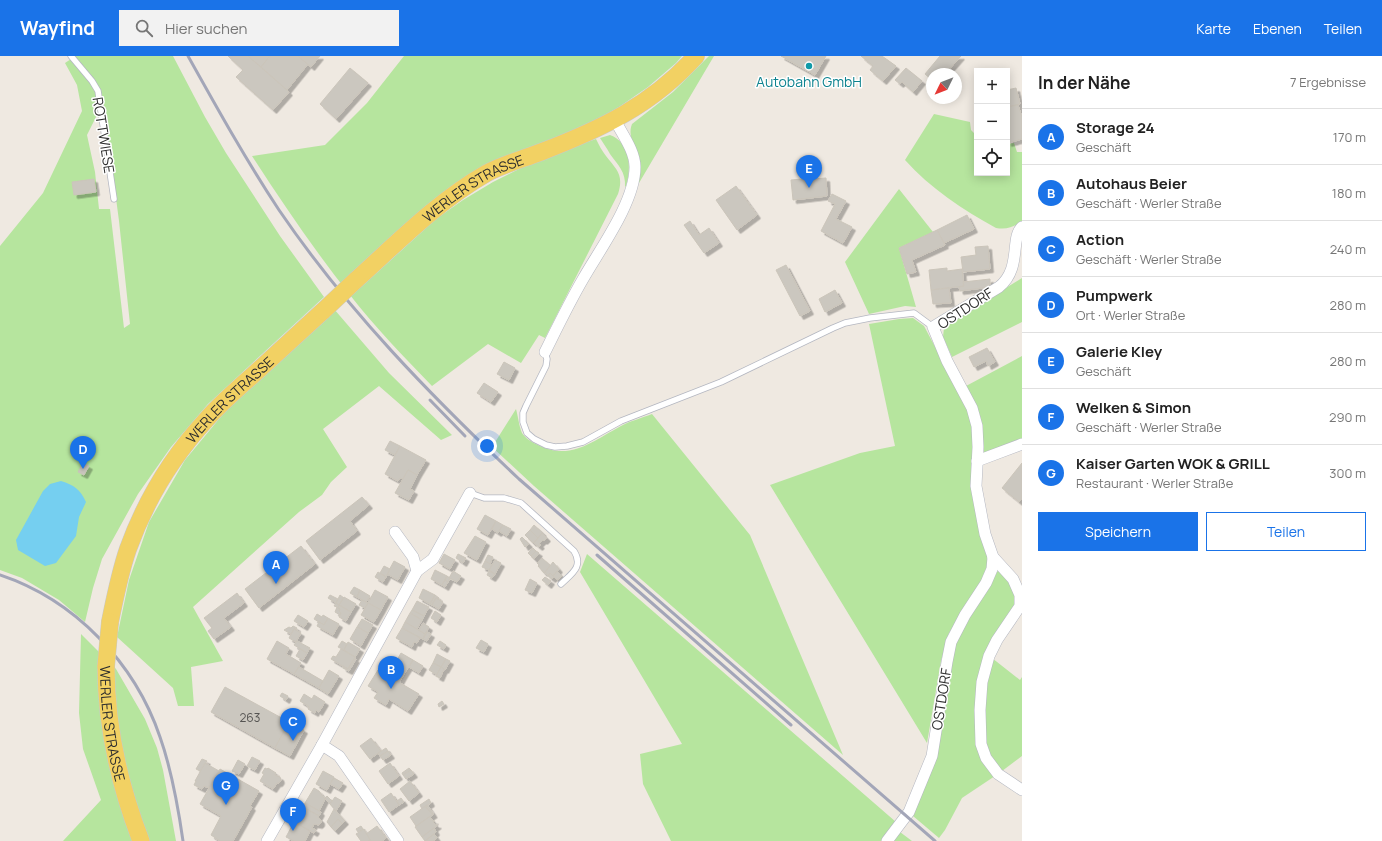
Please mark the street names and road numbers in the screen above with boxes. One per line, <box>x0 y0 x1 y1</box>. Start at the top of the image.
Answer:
street label: ROTTWIESE <box>89 96 119 174</box>
street label: WERLER STRASSE <box>418 150 526 226</box>
street label: OSTDORF <box>934 283 996 333</box>
street label: WERLER STRASSE <box>181 352 277 447</box>
street label: WERLER STRASSE <box>96 666 131 783</box>
street label: OSTDORF <box>927 667 955 731</box>

